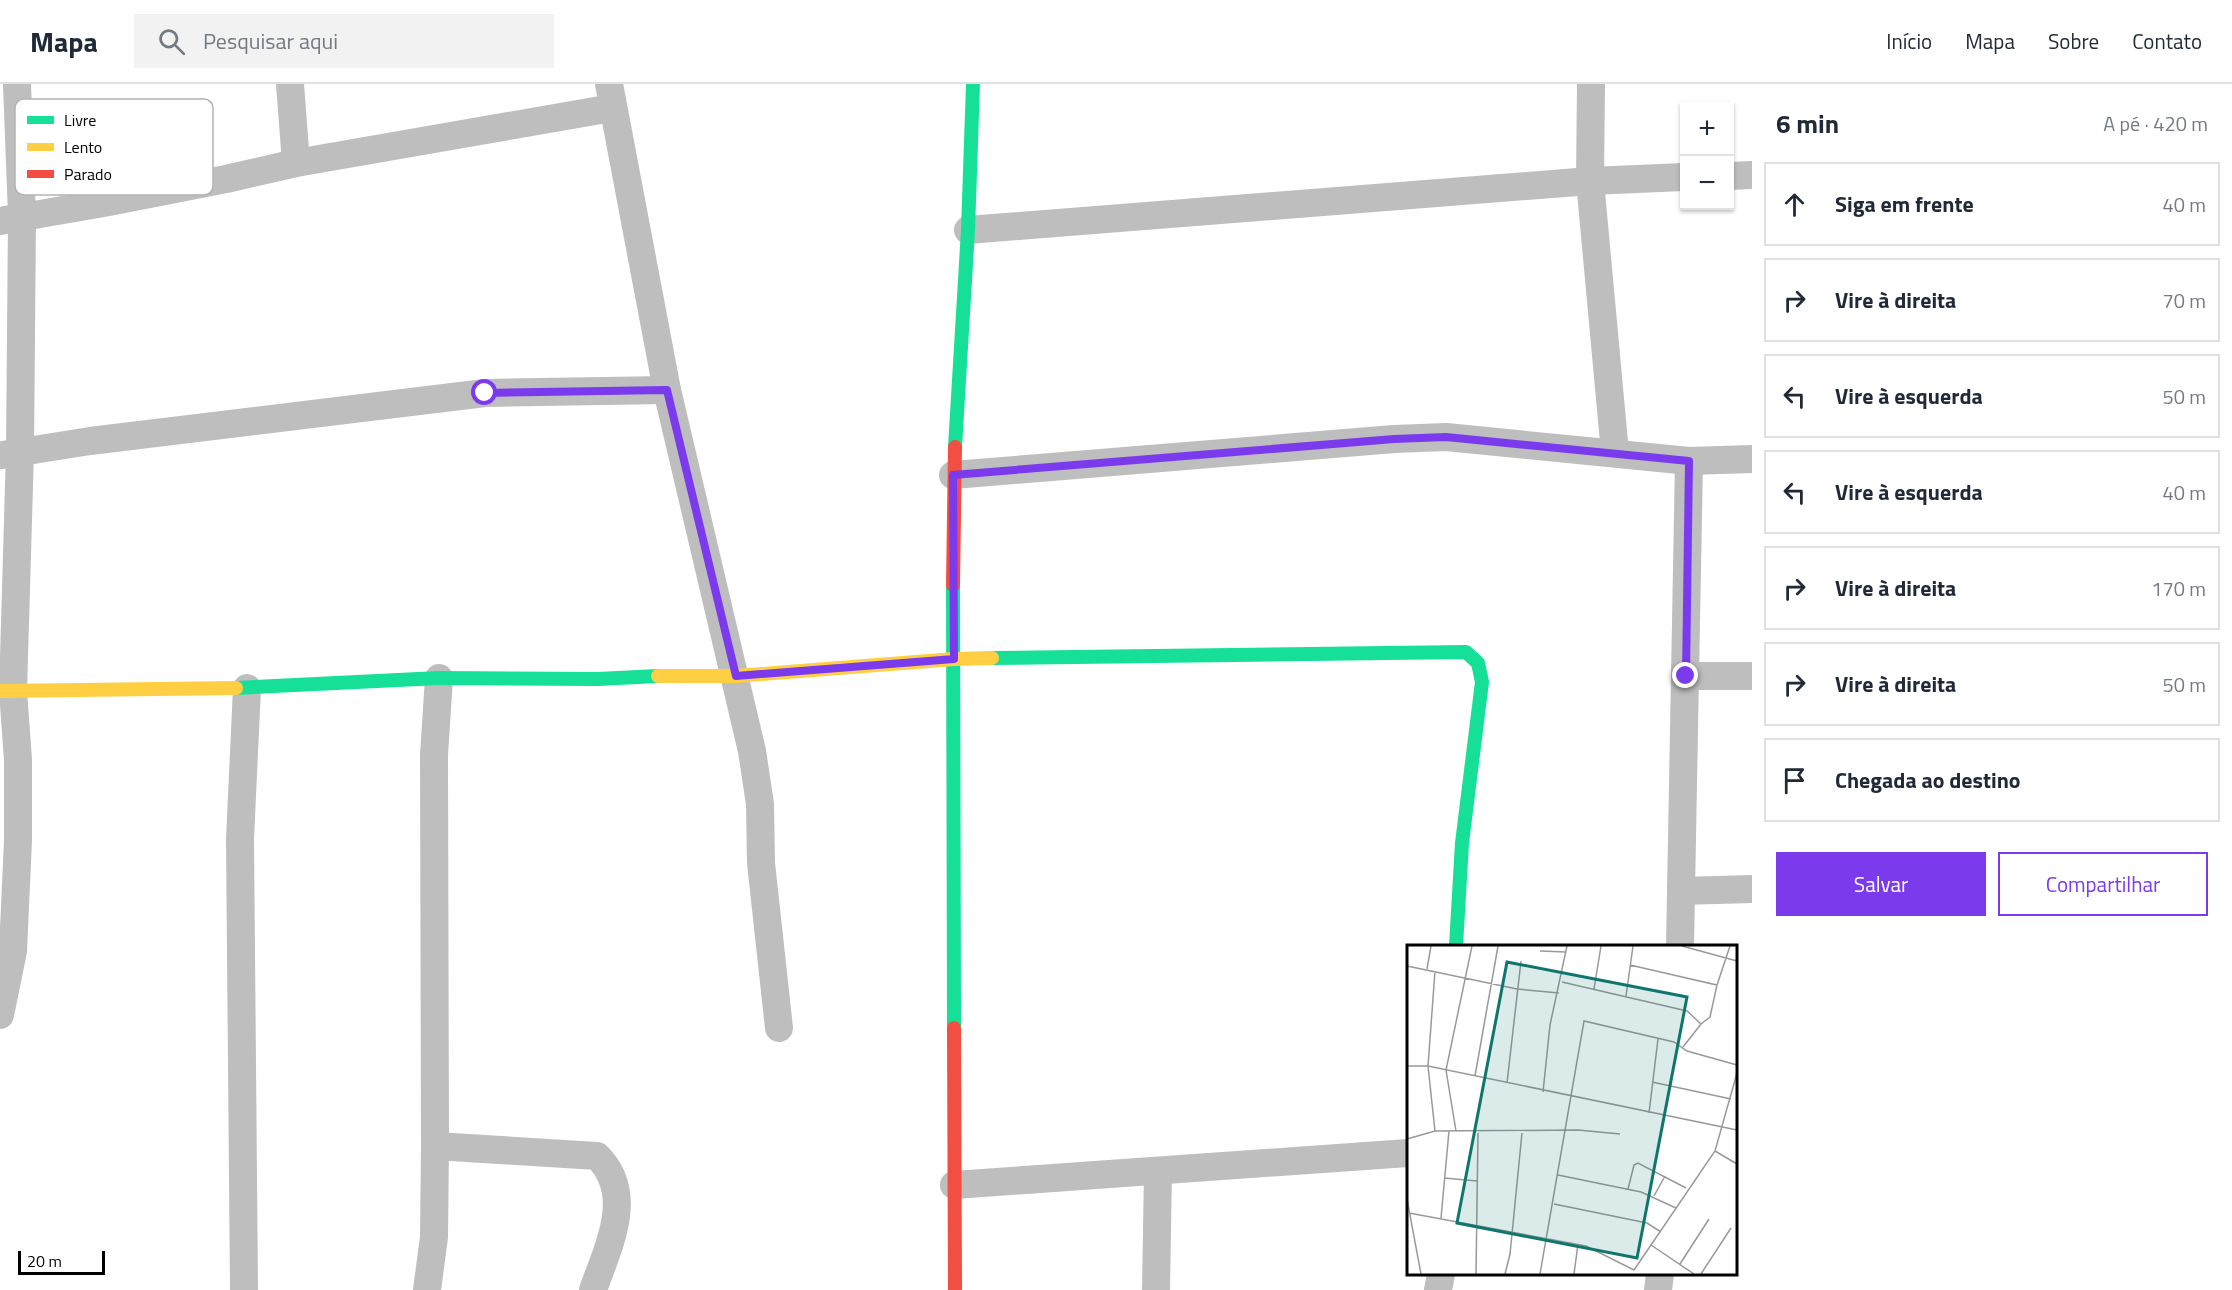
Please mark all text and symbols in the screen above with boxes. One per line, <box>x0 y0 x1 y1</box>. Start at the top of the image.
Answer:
search box <box>134 14 554 68</box>
text: Mapa <box>30 20 98 63</box>
text: Pesquisar aqui <box>203 24 338 58</box>
icon: search <box>155 25 188 58</box>
text: Início <box>1886 25 1932 57</box>
text: Mapa <box>1965 25 2015 57</box>
text: Sobre <box>2048 25 2099 57</box>
text: Contato <box>2132 25 2202 57</box>
legend <box>15 99 213 195</box>
map controls <box>1680 102 1734 210</box>
button: + <box>1680 102 1734 156</box>
text: 6 min <box>1776 104 1839 143</box>
text: Livre <box>64 108 96 132</box>
text: A pé · 420 m <box>2103 108 2208 139</box>
text: Lento <box>64 135 102 159</box>
button: − <box>1680 156 1734 210</box>
text: Parado <box>64 162 112 186</box>
text: Siga em frente <box>1835 187 1974 221</box>
icon: ahead <box>1778 188 1811 221</box>
text: 40 m <box>2162 189 2206 220</box>
text: Vire à direita <box>1835 283 1956 317</box>
icon: right <box>1778 284 1811 317</box>
text: 70 m <box>2162 285 2206 316</box>
route start <box>471 379 497 405</box>
text: Vire à esquerda <box>1835 379 1983 413</box>
icon: left <box>1778 380 1811 413</box>
text: 50 m <box>2162 381 2206 412</box>
text: Vire à esquerda <box>1835 475 1983 509</box>
icon: left <box>1778 476 1811 509</box>
text: 40 m <box>2162 477 2206 508</box>
text: Vire à direita <box>1835 571 1956 605</box>
icon: right <box>1778 572 1811 605</box>
text: 170 m <box>2151 573 2206 604</box>
route end <box>1672 662 1698 688</box>
text: Vire à direita <box>1835 667 1956 701</box>
icon: right <box>1778 668 1811 701</box>
text: 50 m <box>2162 669 2206 700</box>
text: Chegada ao destino <box>1835 763 2021 797</box>
icon: arrive <box>1778 764 1811 797</box>
button: Salvar <box>1776 852 1986 916</box>
button: Compartilhar <box>1998 852 2208 916</box>
inset map <box>1407 945 1737 1275</box>
scale bar <box>18 1248 105 1276</box>
text: 20 m <box>27 1249 62 1273</box>

